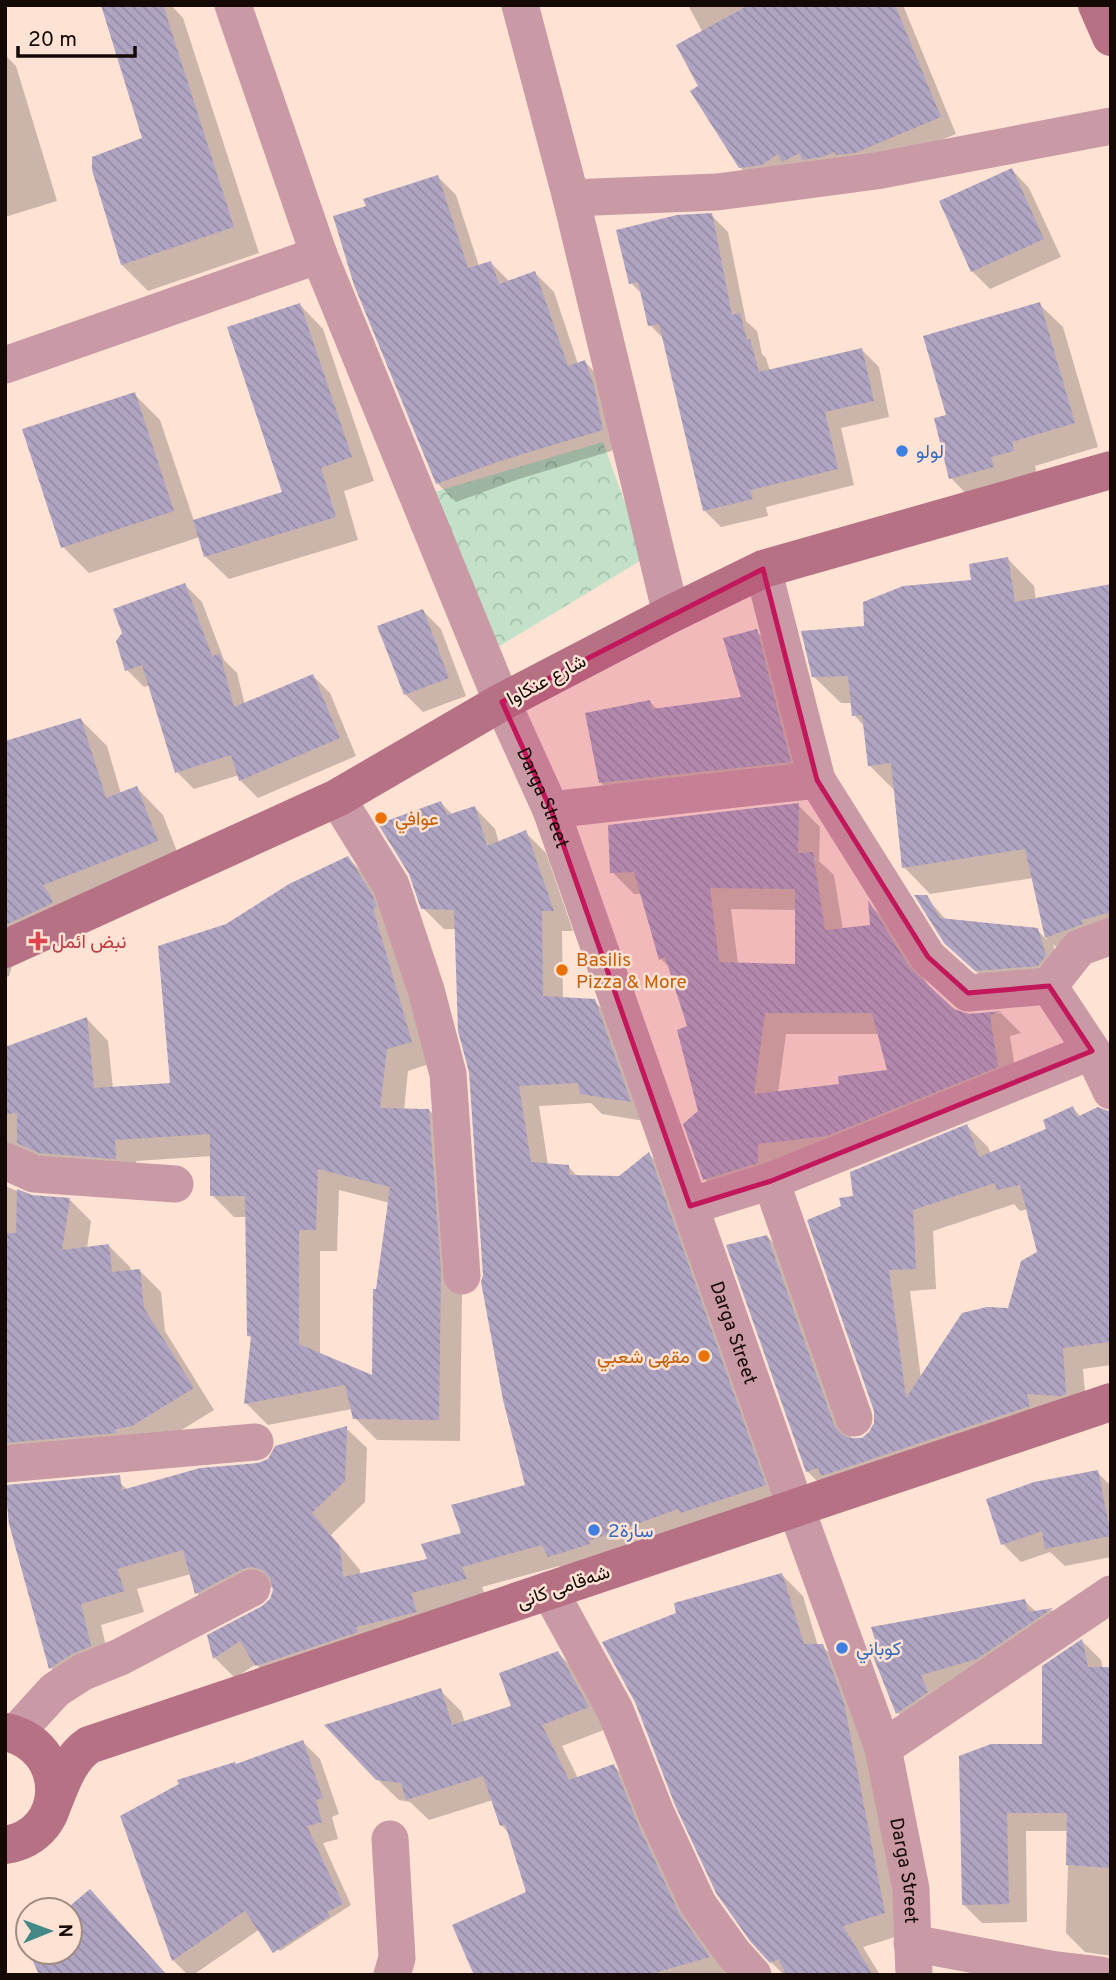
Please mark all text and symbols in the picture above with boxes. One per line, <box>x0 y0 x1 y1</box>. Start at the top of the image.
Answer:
scale bar <box>18 14 135 58</box>
text: 20 m <box>28 27 77 54</box>
place label: لولو <box>916 441 944 465</box>
marker: لولو <box>894 443 910 459</box>
street label: شارع عنكاوا <box>503 650 591 712</box>
street label: Darga Street <box>510 744 573 852</box>
place label: عوافي <box>395 808 439 834</box>
marker: عوافي <box>373 810 389 826</box>
place label: نبض ائمل <box>52 931 126 955</box>
marker: نبض ائمل <box>30 933 46 949</box>
place label: Basilis Pizza & More <box>576 949 687 995</box>
marker: Basilis Pizza & More <box>554 962 570 978</box>
street label: Darga Street <box>703 1278 762 1388</box>
place label: مقهى شعبي <box>597 1346 690 1372</box>
marker: مقهى شعبي <box>696 1348 712 1364</box>
place label: سارة2 <box>608 1520 653 1544</box>
marker: سارة2 <box>586 1522 602 1538</box>
street label: شەقامی کانی <box>514 1561 613 1615</box>
place label: كوباني <box>856 1638 901 1664</box>
marker: كوباني <box>834 1640 850 1656</box>
street label: Darga Street <box>883 1816 922 1924</box>
north arrow <box>14 1896 84 1966</box>
text: N <box>52 1924 76 1938</box>

